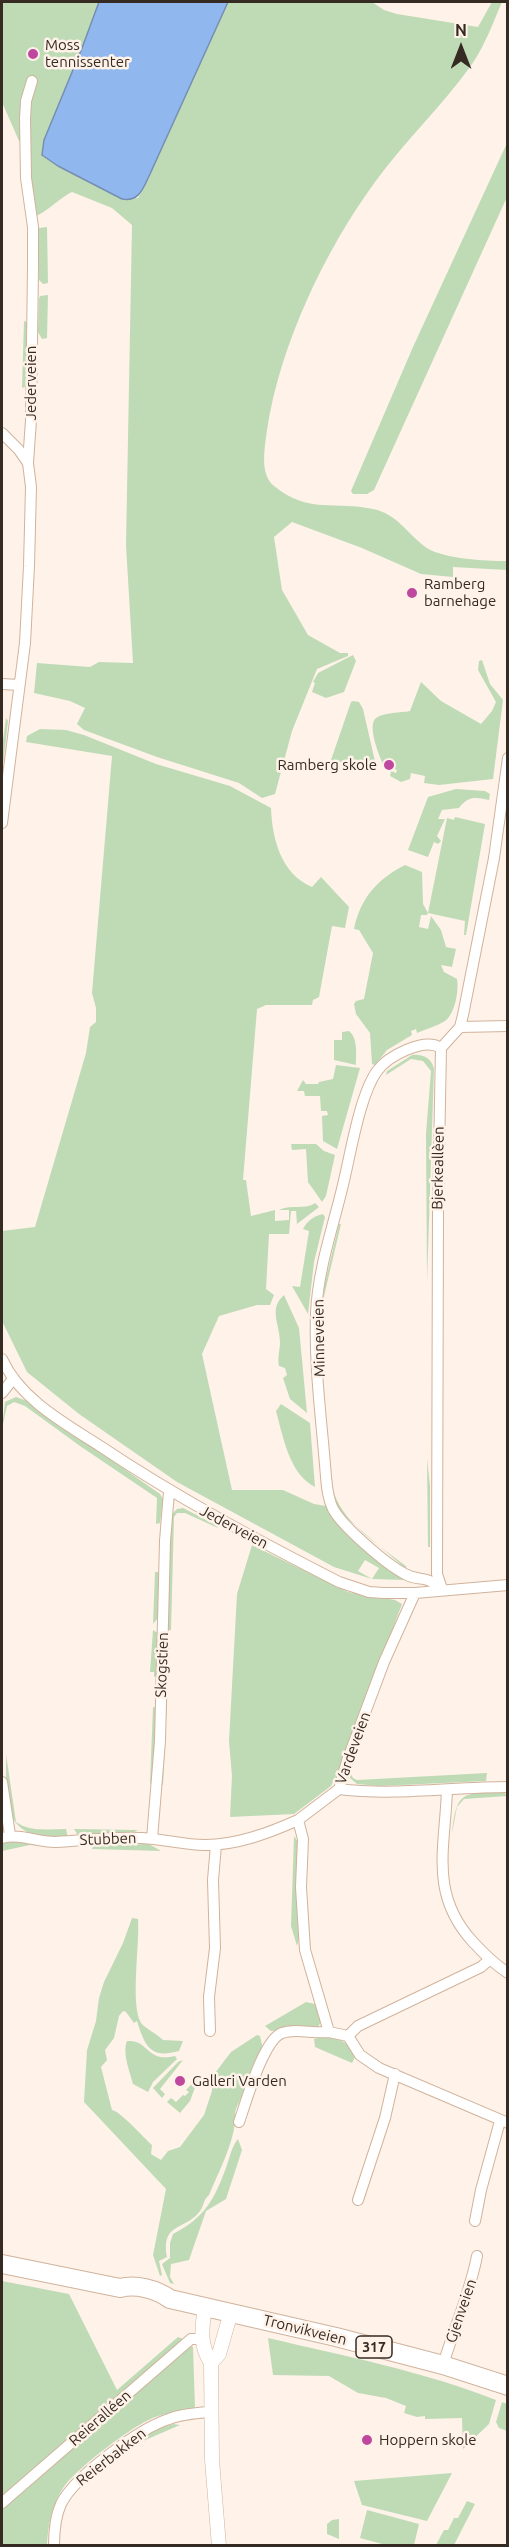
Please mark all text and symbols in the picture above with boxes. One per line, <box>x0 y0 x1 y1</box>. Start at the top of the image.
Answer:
north arrow <box>431 18 491 78</box>
text: N <box>455 21 467 39</box>
place label: Moss tennissenter <box>45 36 130 71</box>
marker: Moss tennissenter <box>26 47 40 61</box>
street label: Jederveien <box>22 346 40 420</box>
place label: Ramberg barnehage <box>424 575 496 610</box>
marker: Ramberg barnehage <box>405 586 419 600</box>
place label: Ramberg skole <box>277 756 377 774</box>
marker: Ramberg skole <box>382 758 396 772</box>
street label: Bjerkeallèen <box>428 1126 448 1210</box>
street label: Minneveien <box>309 1299 329 1377</box>
street label: Jederveien <box>197 1501 271 1553</box>
street label: Skogstien <box>152 1632 172 1698</box>
street label: Vardeveien <box>332 1709 374 1787</box>
street label: Stubben <box>79 1829 137 1849</box>
place label: Galleri Varden <box>192 2072 287 2090</box>
marker: Galleri Varden <box>173 2074 187 2088</box>
street label: Gjenveien <box>442 2277 480 2345</box>
street label: Tronvikveien <box>261 2311 349 2349</box>
road number: 317 <box>356 2336 392 2358</box>
street label: Reieralléen <box>65 2386 135 2450</box>
street label: Reierbakken <box>73 2424 149 2490</box>
place label: Hoppern skole <box>379 2431 477 2449</box>
marker: Hoppern skole <box>360 2433 374 2447</box>

